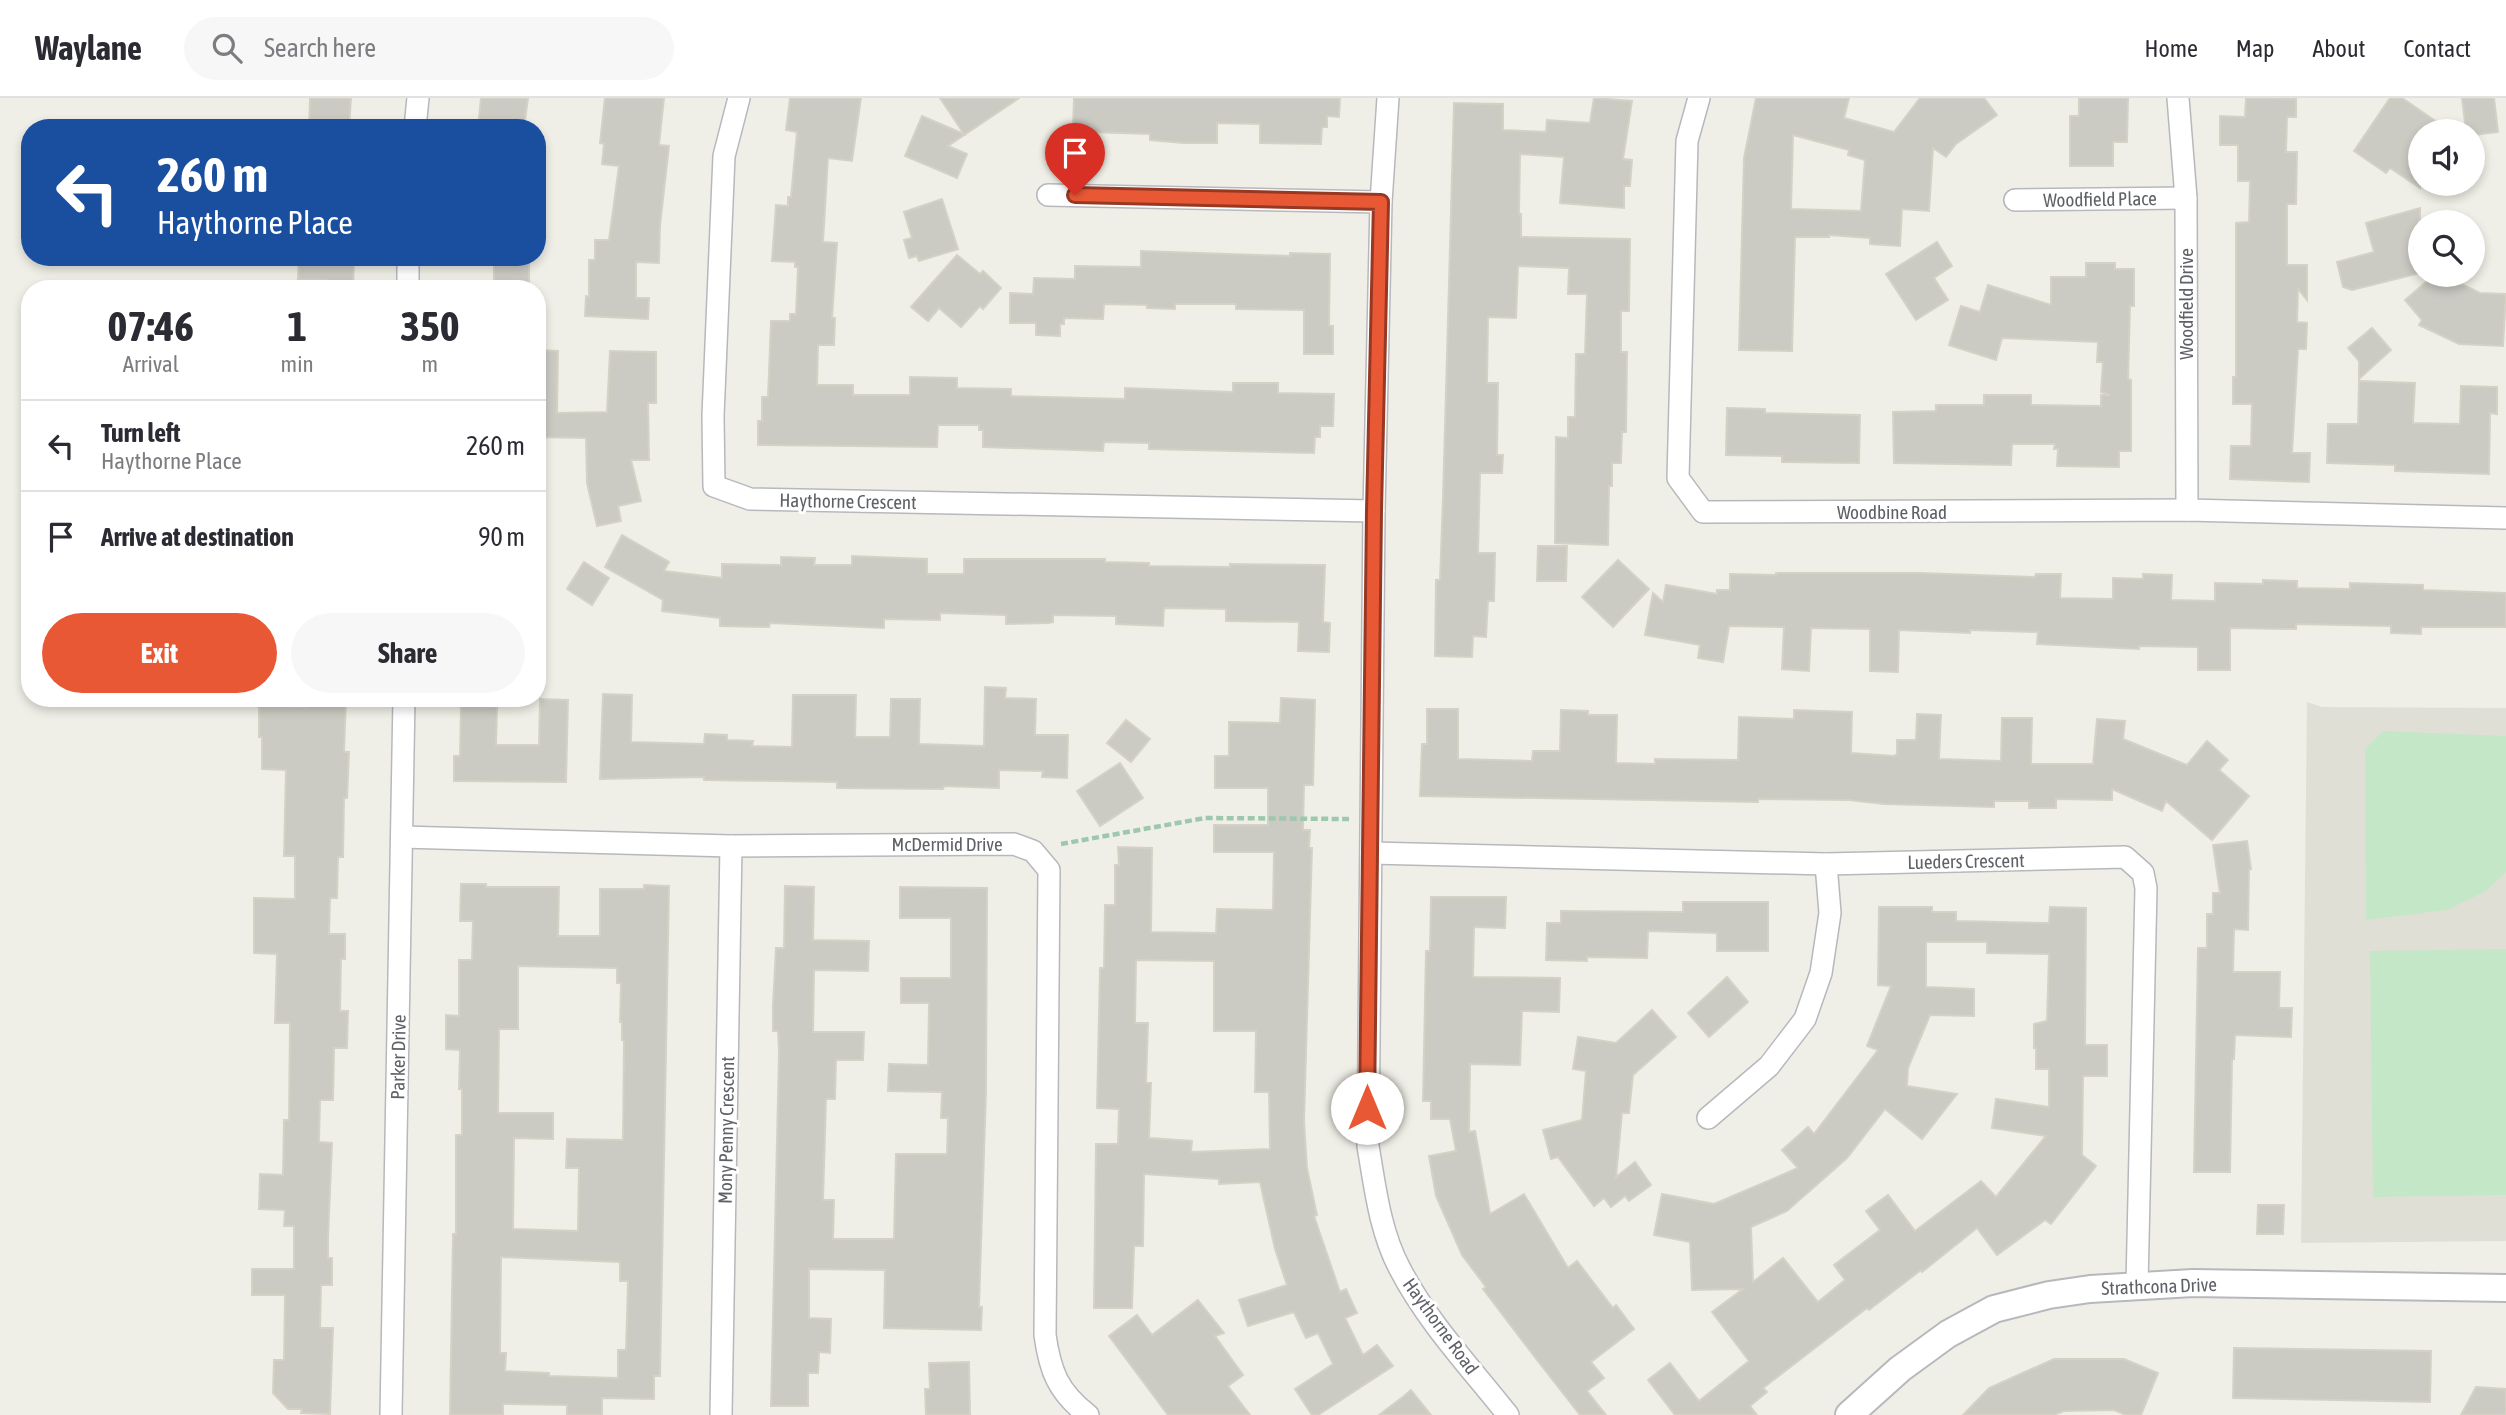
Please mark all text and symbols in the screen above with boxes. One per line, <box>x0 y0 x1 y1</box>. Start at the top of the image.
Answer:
search box <box>184 17 674 80</box>
text: Waylane <box>35 29 142 67</box>
icon: search <box>208 29 246 67</box>
text: Search here <box>264 33 376 63</box>
text: Home <box>2144 35 2198 62</box>
text: Map <box>2236 35 2274 62</box>
text: About <box>2312 35 2365 62</box>
text: Contact <box>2403 35 2471 62</box>
map controls <box>2408 119 2485 287</box>
button: sound <box>2408 119 2485 196</box>
pin <box>1045 123 1105 195</box>
icon: arrive <box>1056 134 1094 172</box>
text: 260 m <box>157 146 268 202</box>
icon: left <box>42 147 133 238</box>
street label: Woodfield Place <box>2043 187 2157 211</box>
text: Haythorne Place <box>157 204 353 241</box>
button: search <box>2408 210 2485 287</box>
street label: Woodfield Drive <box>2175 248 2197 360</box>
text: 07:46 <box>108 302 194 350</box>
text: 1 <box>287 302 307 350</box>
text: 350 <box>400 302 459 350</box>
text: Arrival <box>123 351 179 377</box>
text: min <box>281 351 314 377</box>
text: m <box>422 351 438 377</box>
text: Turn left <box>101 418 181 448</box>
icon: left <box>42 427 80 465</box>
text: 260 m <box>466 431 525 461</box>
text: Haythorne Place <box>101 448 242 474</box>
street label: Haythorne Crescent <box>779 489 917 513</box>
street label: Woodbine Road <box>1837 501 1947 523</box>
icon: arrive <box>42 518 80 556</box>
text: Arrive at destination <box>101 522 294 552</box>
text: 90 m <box>478 522 525 552</box>
button: Exit <box>42 613 277 693</box>
button: Share <box>291 613 525 693</box>
street label: McDermid Drive <box>891 833 1003 855</box>
street label: Lueders Crescent <box>1907 849 2025 873</box>
street label: Parker Drive <box>386 1014 410 1100</box>
street label: Mony Penny Crescent <box>714 1056 738 1204</box>
position arrow <box>1330 1071 1404 1145</box>
street label: Strathcona Drive <box>2101 1273 2217 1299</box>
street label: Haythorne Road <box>1399 1274 1483 1378</box>

